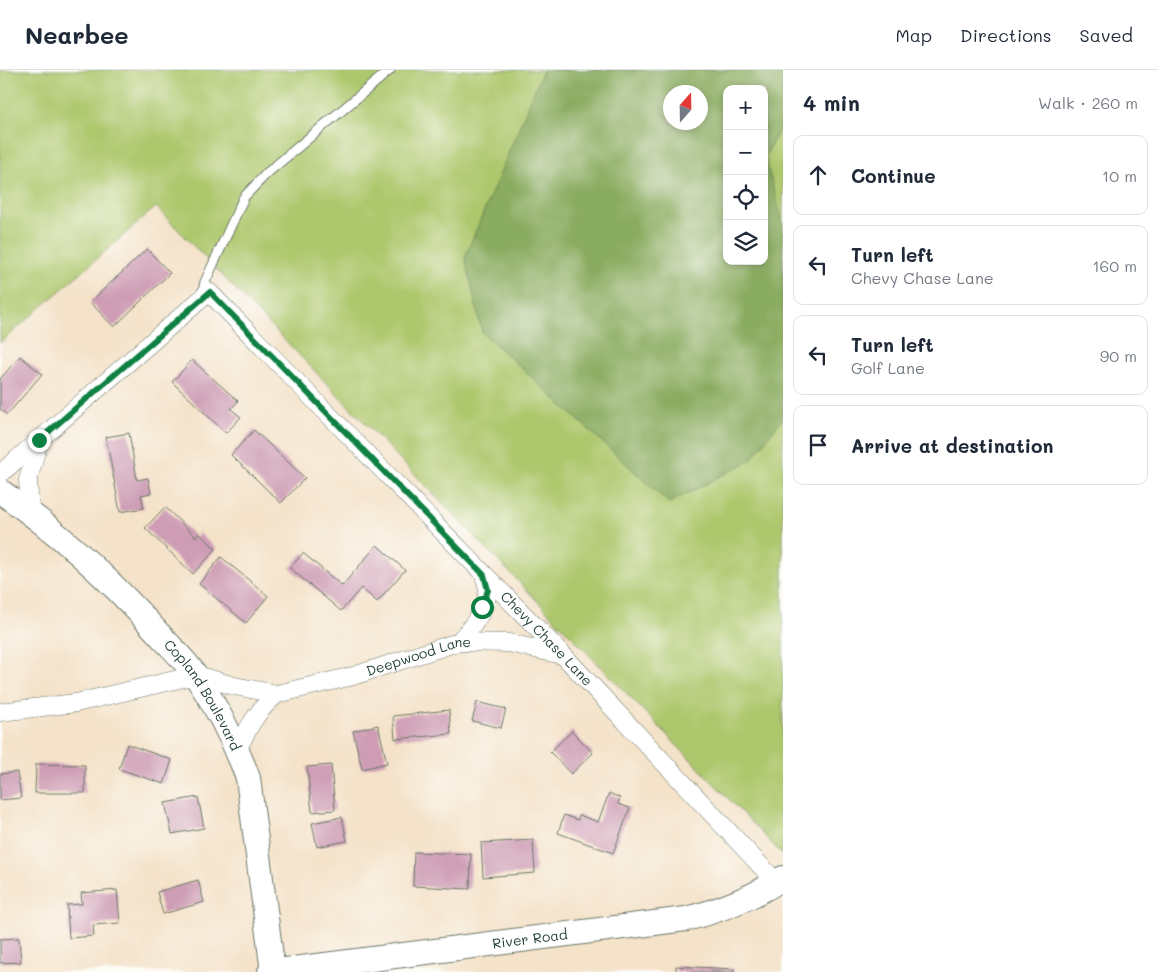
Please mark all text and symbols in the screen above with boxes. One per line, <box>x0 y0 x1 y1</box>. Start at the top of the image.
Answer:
text: Nearbee <box>25 19 129 50</box>
text: Map <box>895 23 932 47</box>
text: Directions <box>960 23 1052 47</box>
text: Saved <box>1080 23 1133 47</box>
north arrow <box>663 85 708 130</box>
map controls <box>723 85 768 265</box>
button: + <box>723 85 768 130</box>
text: 4 min <box>803 89 860 116</box>
text: Walk · 260 m <box>1038 92 1138 113</box>
button: − <box>723 130 768 175</box>
icon: ahead <box>804 161 832 189</box>
text: Continue <box>851 163 936 188</box>
text: 10 m <box>1102 165 1137 186</box>
button: locate <box>723 175 768 220</box>
button: layers <box>723 220 768 265</box>
text: Turn left <box>851 242 934 267</box>
icon: left <box>804 251 832 279</box>
text: 160 m <box>1092 255 1137 276</box>
text: Chevy Chase Lane <box>851 267 994 288</box>
text: Turn left <box>851 332 934 357</box>
icon: left <box>804 341 832 369</box>
text: 90 m <box>1100 345 1137 366</box>
text: Golf Lane <box>851 357 925 378</box>
route end <box>28 429 51 452</box>
icon: arrive <box>804 431 832 459</box>
text: Arrive at destination <box>851 433 1054 458</box>
street label: Chevy Chase Lane <box>497 587 597 690</box>
route start <box>471 596 494 619</box>
street label: Deepwood Lane <box>364 632 471 680</box>
street label: Copland Boulevard <box>160 635 246 754</box>
street label: River Road <box>491 924 569 953</box>

